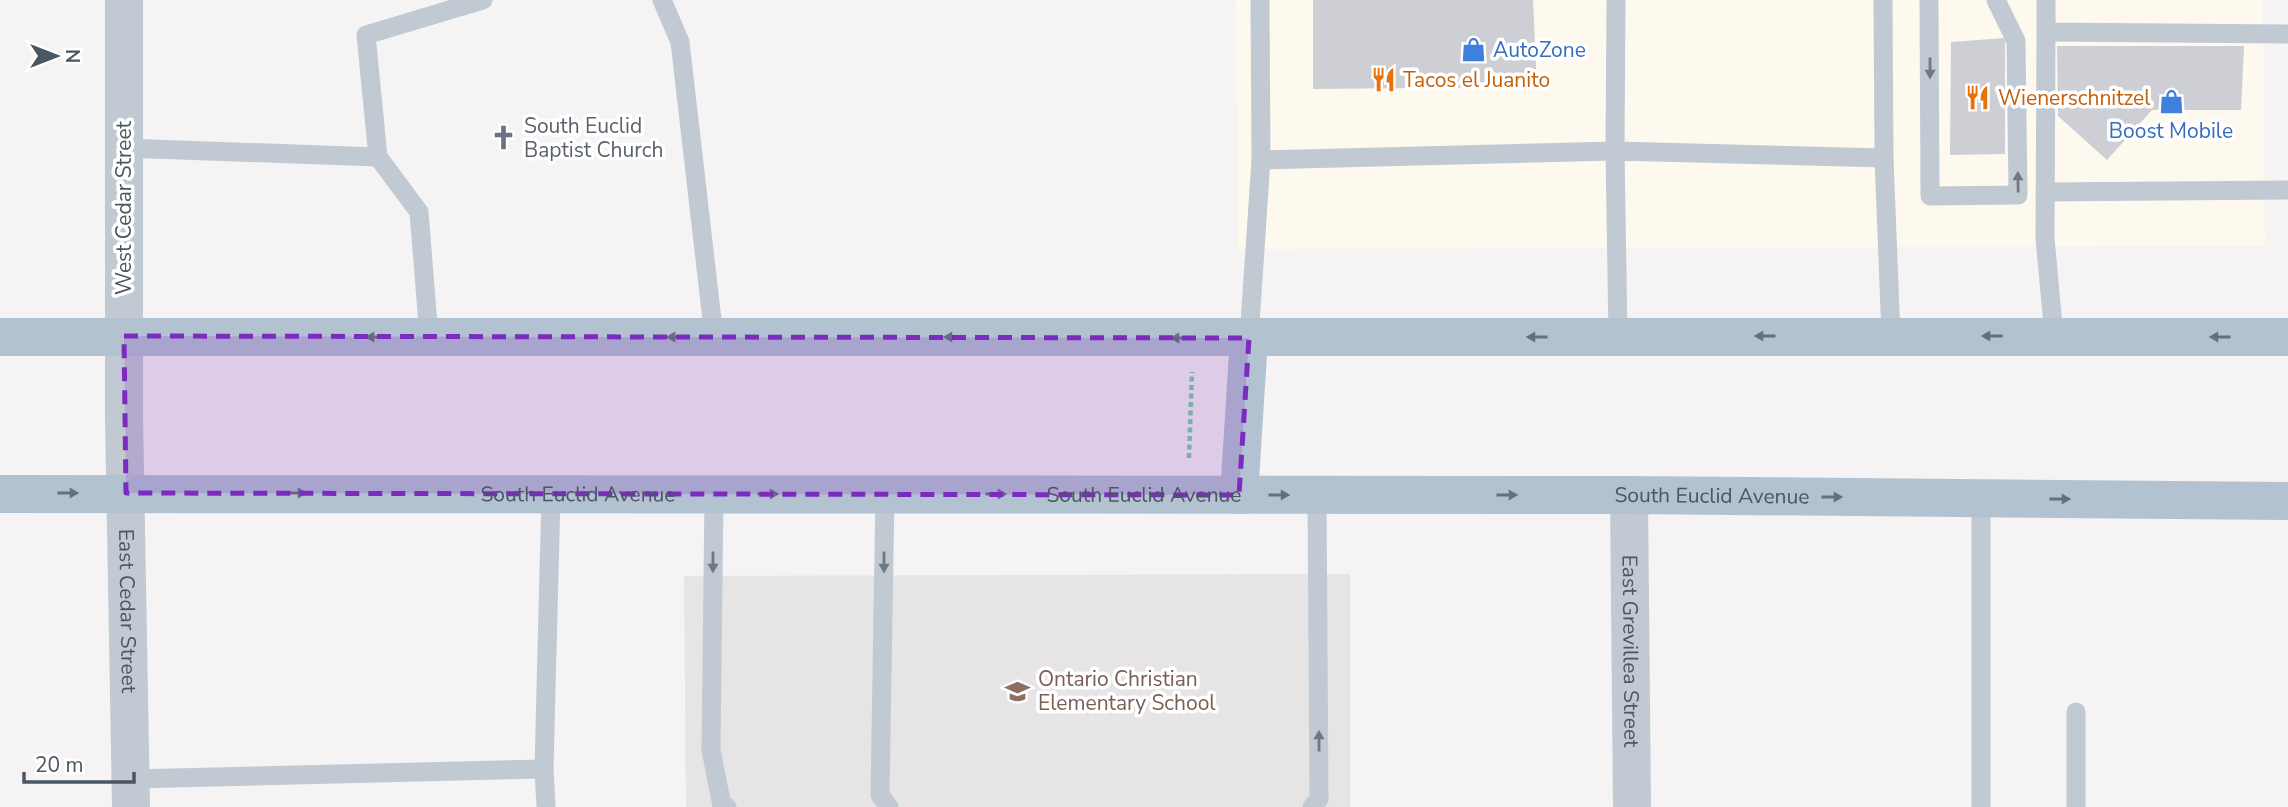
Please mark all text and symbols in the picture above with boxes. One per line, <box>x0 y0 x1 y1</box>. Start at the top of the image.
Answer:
north arrow <box>21 21 91 91</box>
shop icon: AutoZone <box>1459 36 1487 64</box>
place label: AutoZone <box>1493 36 1586 64</box>
text: N <box>59 49 85 63</box>
one-way arrow <box>1924 57 1936 79</box>
restaurant icon: Tacos el Juanito <box>1369 66 1397 94</box>
place label: Tacos el Juanito <box>1403 66 1550 94</box>
restaurant icon: Wienerschnitzel <box>1964 84 1992 112</box>
place label: Wienerschnitzel <box>1998 84 2151 112</box>
shop icon: Boost Mobile <box>2157 88 2185 116</box>
place label: South Euclid Baptist Church <box>524 112 663 164</box>
place label: Boost Mobile <box>2109 117 2233 145</box>
street label: West Cedar Street <box>110 120 138 295</box>
church icon: South Euclid Baptist Church <box>490 124 518 152</box>
one-way arrow <box>2012 171 2024 193</box>
one-way arrow <box>1754 330 1776 342</box>
one-way arrow <box>1981 330 2003 342</box>
one-way arrow <box>365 331 387 343</box>
one-way arrow <box>666 331 688 343</box>
one-way arrow <box>942 331 964 343</box>
one-way arrow <box>1526 331 1548 343</box>
one-way arrow <box>2209 331 2231 343</box>
one-way arrow <box>1170 332 1192 344</box>
street label: South Euclid Avenue <box>480 480 676 508</box>
street label: South Euclid Avenue <box>1046 481 1242 509</box>
street label: South Euclid Avenue <box>1614 481 1810 511</box>
one-way arrow <box>57 487 79 499</box>
one-way arrow <box>285 487 307 499</box>
one-way arrow <box>757 488 779 500</box>
one-way arrow <box>985 488 1007 500</box>
one-way arrow <box>1269 489 1291 501</box>
one-way arrow <box>1496 489 1518 501</box>
one-way arrow <box>1822 491 1844 503</box>
one-way arrow <box>2049 493 2071 505</box>
street label: East Cedar Street <box>112 529 143 694</box>
one-way arrow <box>707 552 719 574</box>
one-way arrow <box>878 552 890 574</box>
street label: East Grevillea Street <box>1616 554 1645 748</box>
place label: Ontario Christian Elementary School <box>1038 665 1216 717</box>
school or university icon: Ontario Christian Elementary School <box>1004 677 1032 705</box>
one-way arrow <box>1313 730 1325 752</box>
scale bar <box>24 740 135 784</box>
text: 20 m <box>35 751 84 779</box>

